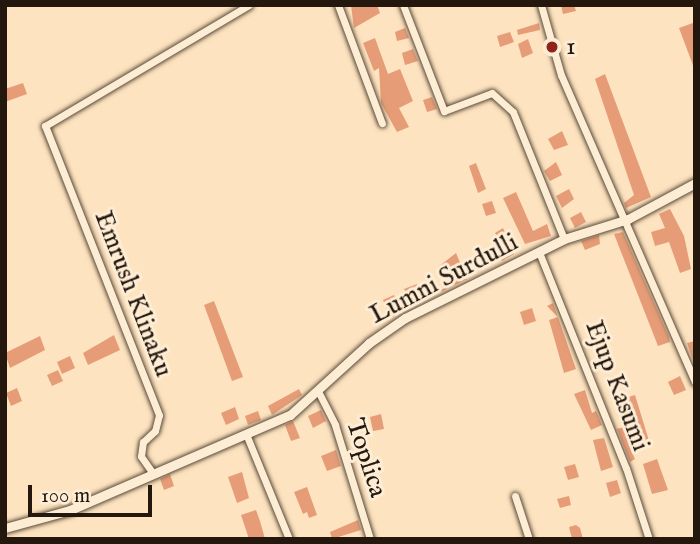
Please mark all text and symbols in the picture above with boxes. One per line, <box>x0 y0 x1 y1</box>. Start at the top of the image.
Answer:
place label: 1 <box>566 31 576 63</box>
marker: 1 <box>544 39 560 55</box>
street label: Emrush Klinaku <box>87 207 179 381</box>
street label: Lumni Surdulli <box>365 227 523 331</box>
street label: Ejup Kasumi <box>578 316 656 456</box>
street label: Toplica <box>339 415 393 501</box>
scale bar <box>32 470 156 514</box>
text: 100 m <box>41 483 90 510</box>

